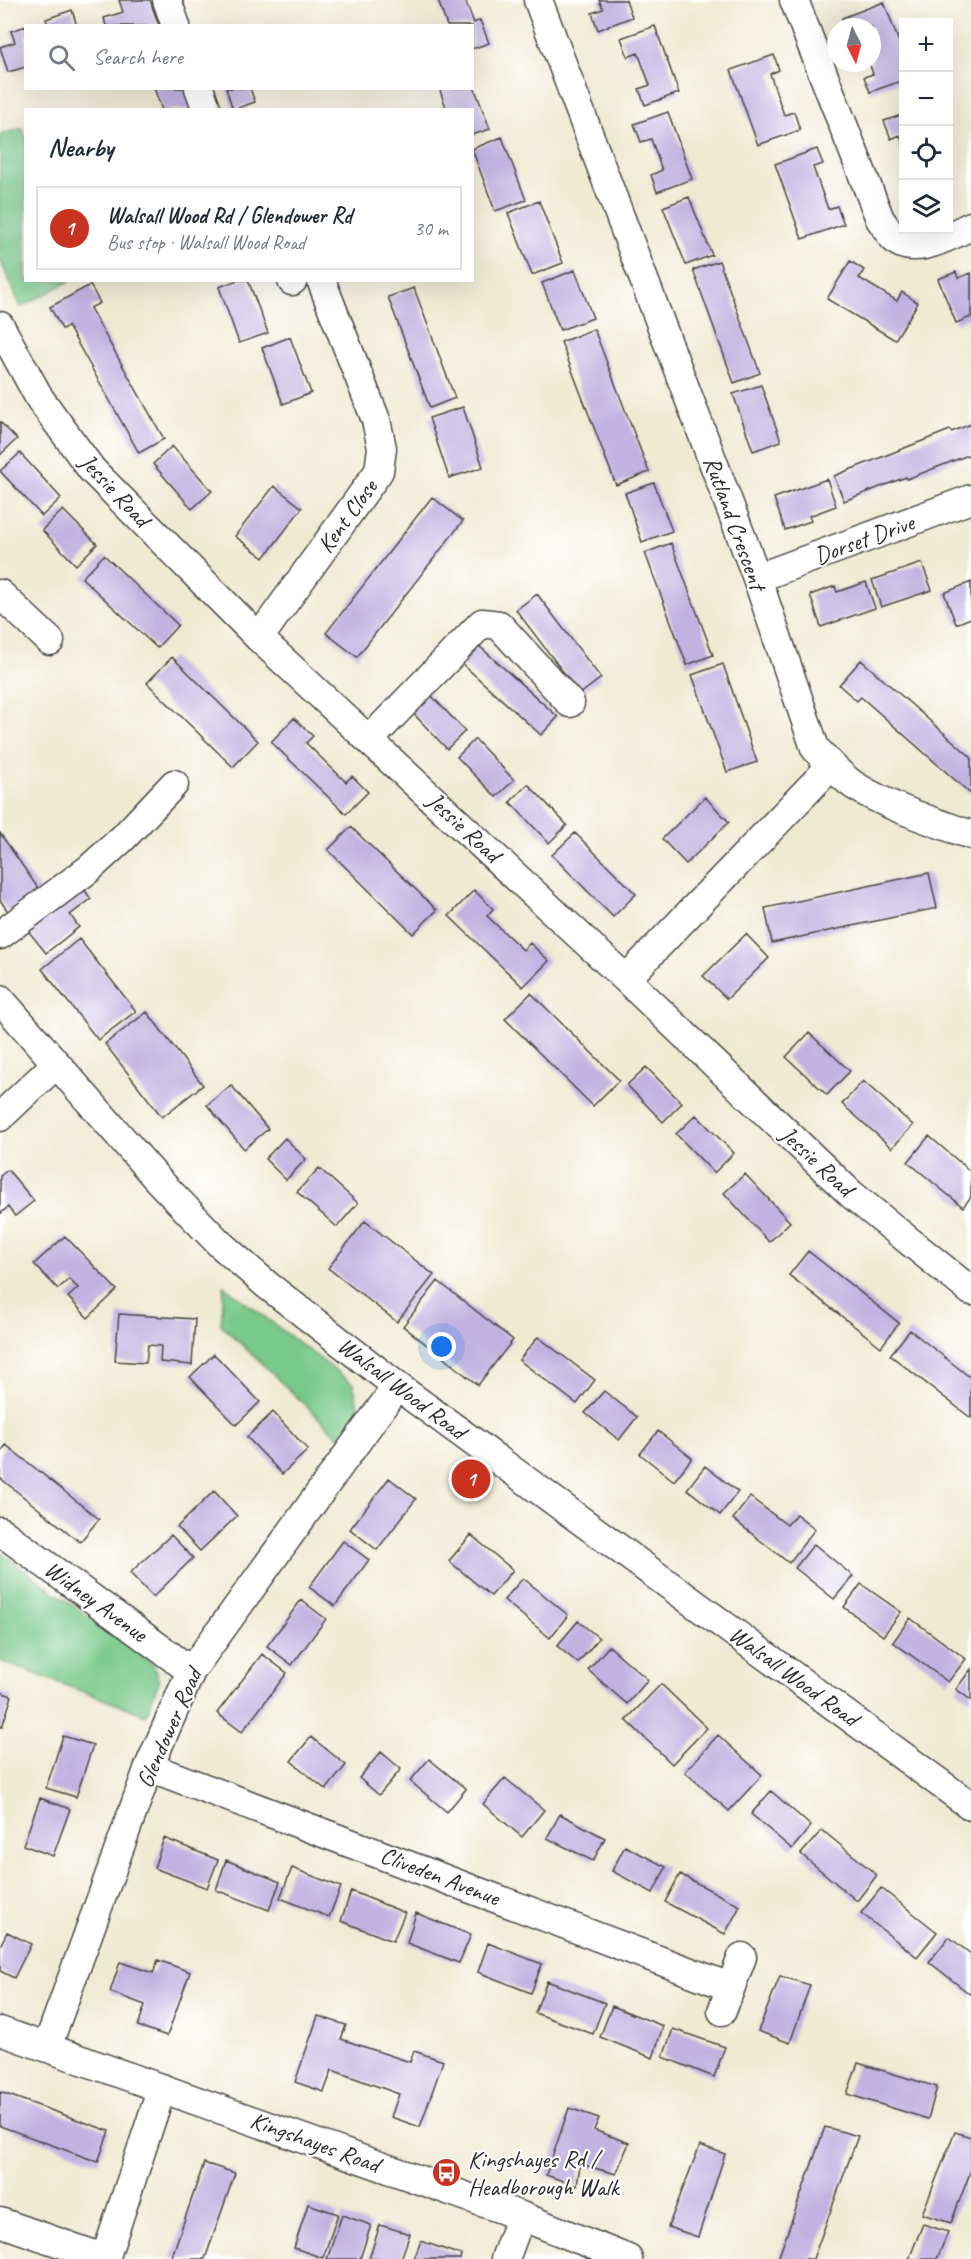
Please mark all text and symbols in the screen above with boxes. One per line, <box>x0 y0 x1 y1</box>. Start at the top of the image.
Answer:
north arrow <box>827 18 881 72</box>
map controls <box>899 18 953 234</box>
button: + <box>899 18 953 72</box>
search box <box>24 24 474 90</box>
icon: search <box>45 41 78 74</box>
text: Search here <box>93 43 183 71</box>
button: − <box>899 72 953 126</box>
button: locate <box>899 126 953 180</box>
text: Nearby <box>48 131 113 164</box>
button: layers <box>899 180 953 234</box>
text: Walsall Wood Rd / Glendower Rd <box>107 202 352 230</box>
text: 1 <box>65 216 74 241</box>
text: 30 m <box>414 216 448 241</box>
text: Bus stop · Walsall Wood Road <box>107 230 305 255</box>
street label: Jessie Road <box>73 446 159 536</box>
street label: Rutland Crescent <box>697 452 774 597</box>
street label: Kent Close <box>310 472 385 559</box>
street label: Dorset Drive <box>810 506 920 571</box>
street label: Jessie Road <box>420 785 510 871</box>
street label: Jessie Road <box>773 1119 863 1205</box>
street label: Walsall Wood Road <box>332 1330 475 1448</box>
your location <box>427 1332 456 1361</box>
pin: 1 <box>452 1456 490 1502</box>
street label: Widney Avenue <box>39 1554 155 1650</box>
street label: Walsall Wood Road <box>723 1619 867 1735</box>
street label: Glendower Road <box>129 1660 210 1792</box>
street label: Cliveden Avenue <box>376 1840 506 1913</box>
street label: Kingshayes Road <box>246 2105 387 2180</box>
place label: Kingshayes Rd / Headborough Walk <box>468 2144 621 2202</box>
bus stop icon: Kingshayes Rd / Headborough Walk <box>431 2157 463 2189</box>

